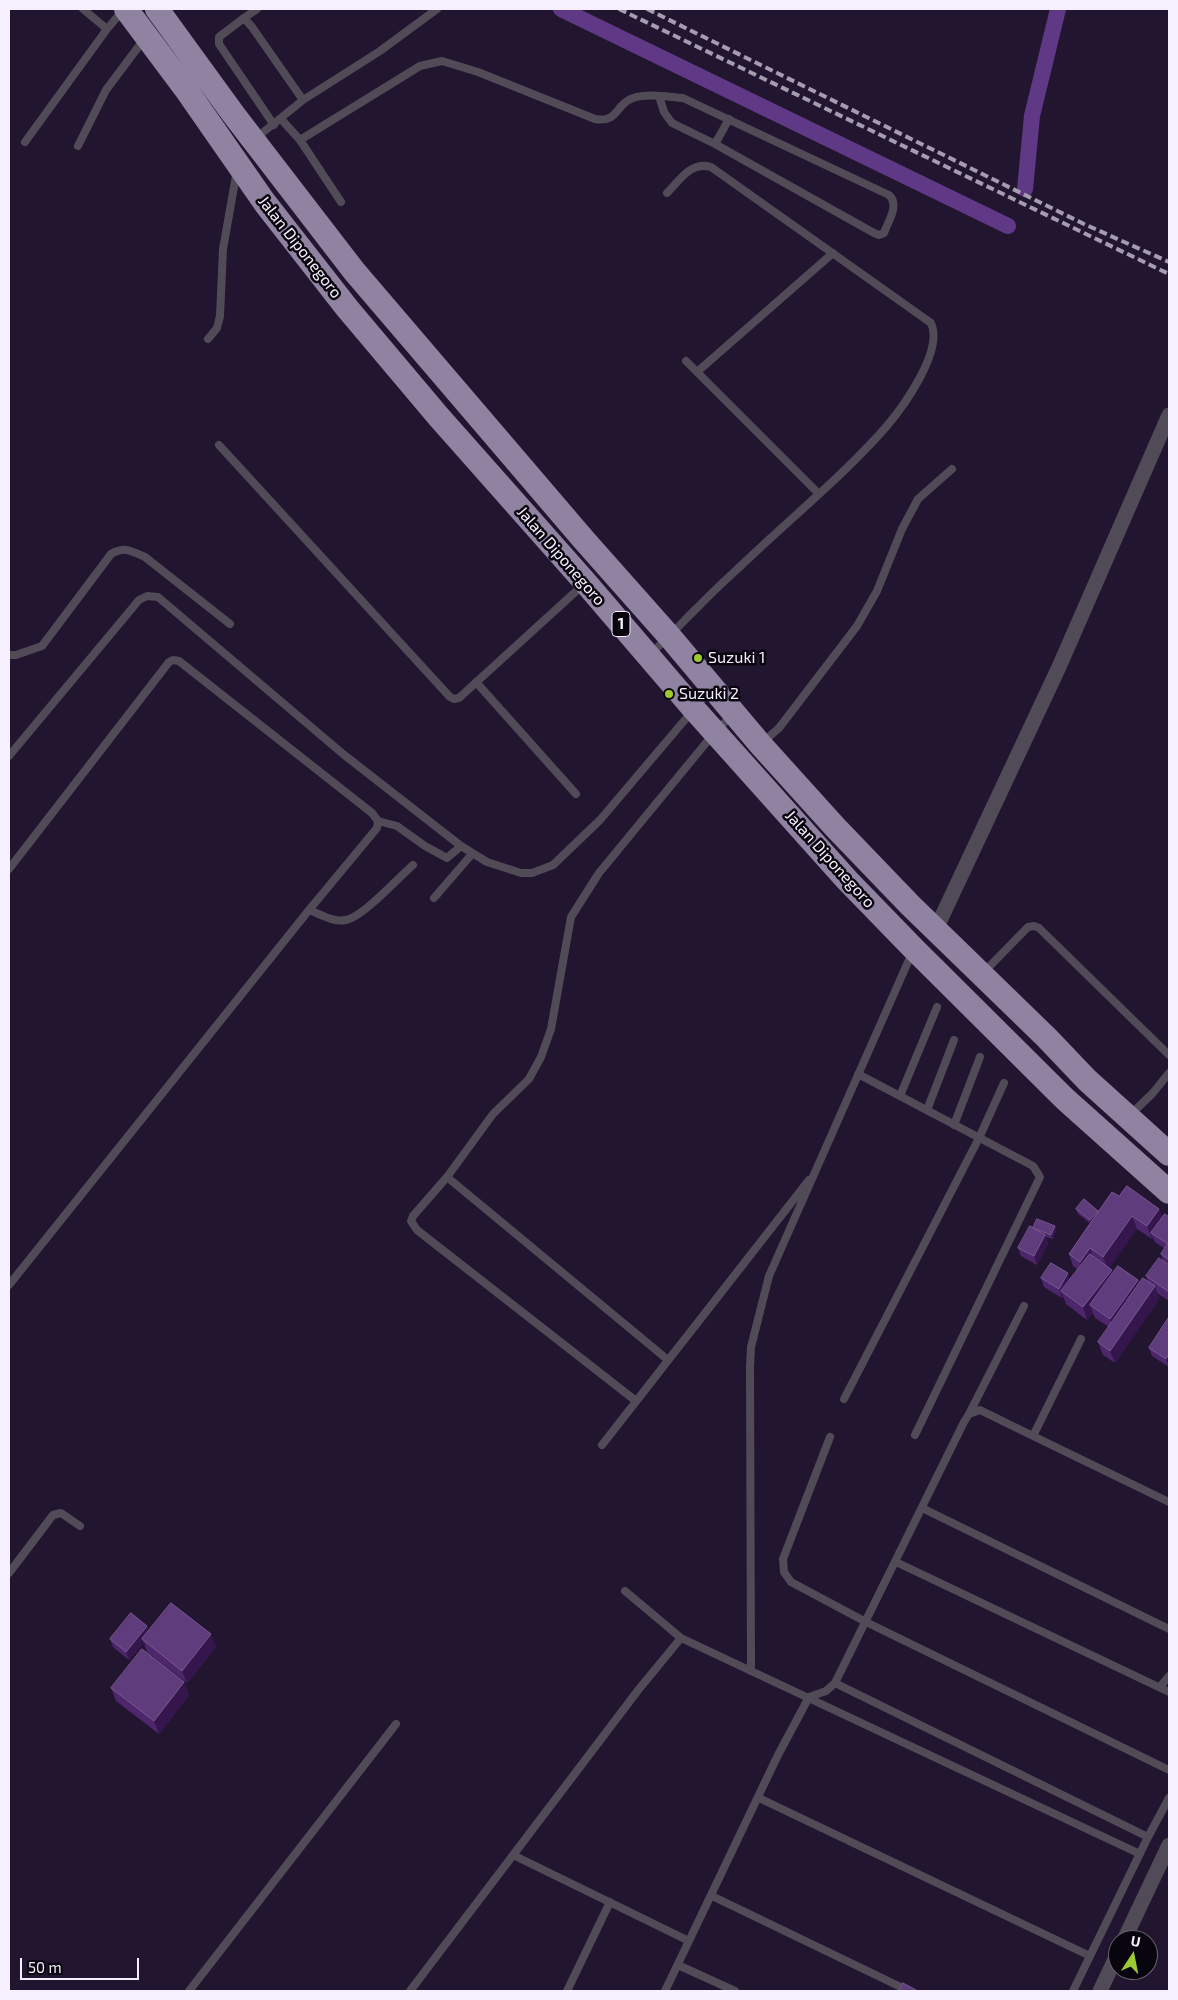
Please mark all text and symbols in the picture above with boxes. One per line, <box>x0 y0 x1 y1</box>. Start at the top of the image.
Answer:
street label: Jalan Diponegoro <box>254 192 346 302</box>
street label: Jalan Diponegoro <box>513 503 609 609</box>
road number: 1 <box>612 612 630 636</box>
place label: Suzuki 1 <box>708 648 765 668</box>
marker: Suzuki 1 <box>692 652 704 664</box>
place label: Suzuki 2 <box>679 684 739 704</box>
marker: Suzuki 2 <box>663 688 675 700</box>
street label: Jalan Diponegoro <box>781 806 879 912</box>
north arrow <box>1108 1930 1158 1980</box>
text: U <box>1129 1932 1142 1950</box>
scale bar <box>22 1948 141 1980</box>
text: 50 m <box>28 1958 62 1976</box>

